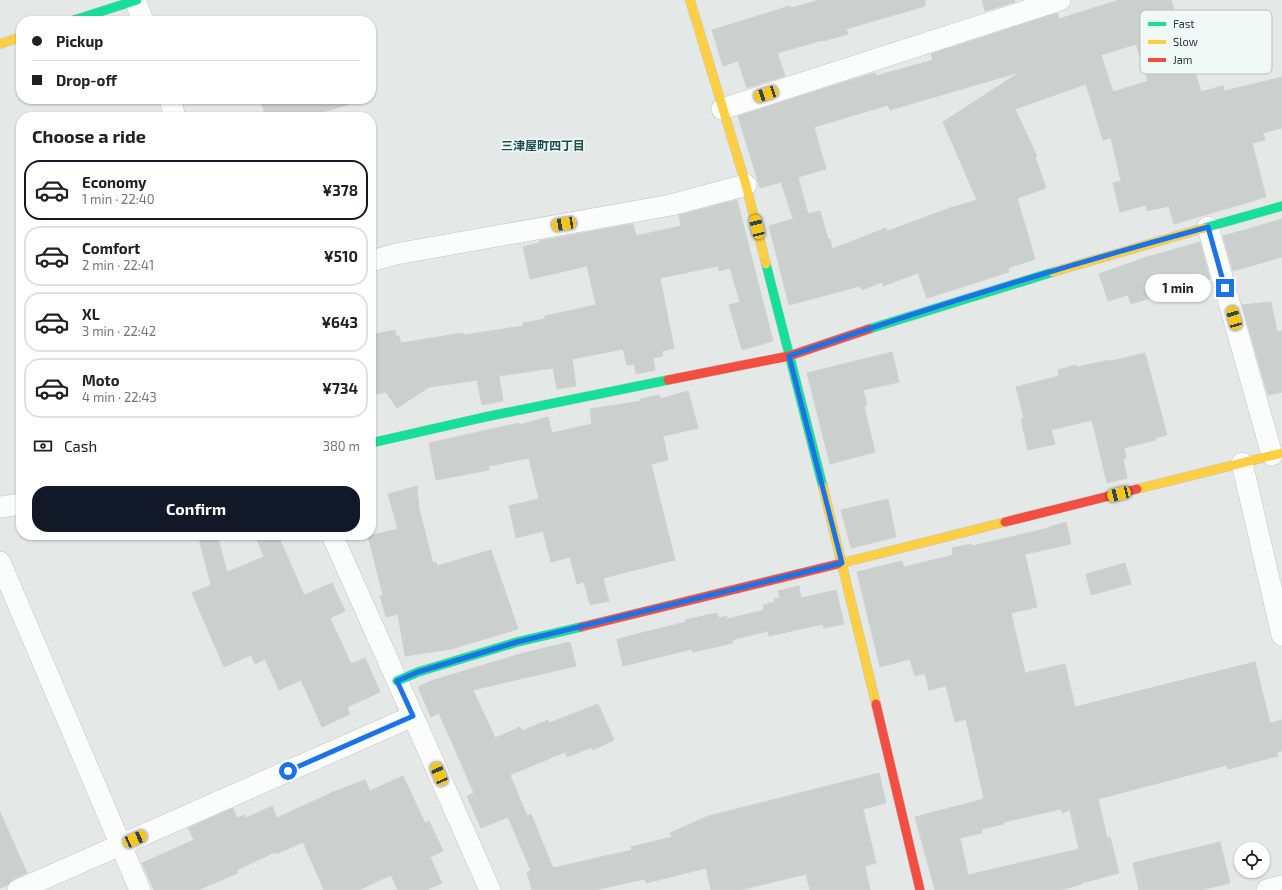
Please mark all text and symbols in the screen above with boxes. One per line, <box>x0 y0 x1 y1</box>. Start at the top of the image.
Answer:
legend <box>1140 10 1272 74</box>
text: Fast <box>1173 17 1195 30</box>
text: Pickup <box>56 32 103 50</box>
text: Slow <box>1173 35 1198 48</box>
text: Jam <box>1173 53 1192 66</box>
text: Drop-off <box>56 71 117 89</box>
car <box>753 85 779 103</box>
text: Choose a ride <box>32 125 146 147</box>
district label: 三津屋町四丁目 <box>501 138 585 152</box>
icon: car <box>34 172 70 208</box>
text: Economy <box>82 173 147 191</box>
text: ¥378 <box>322 181 358 199</box>
text: 1 min · 22:40 <box>82 191 155 207</box>
car <box>748 214 766 240</box>
car <box>551 216 577 232</box>
icon: car <box>34 238 70 274</box>
text: Comfort <box>82 239 140 257</box>
text: ¥510 <box>324 247 358 265</box>
text: 2 min · 22:41 <box>82 257 154 273</box>
callout: 1 min <box>1145 274 1211 302</box>
route end <box>1216 279 1234 297</box>
text: 1 min <box>1162 280 1194 296</box>
icon: car <box>34 304 70 340</box>
text: XL <box>82 305 100 323</box>
car <box>1225 305 1243 331</box>
text: ¥643 <box>321 313 358 331</box>
text: 3 min · 22:42 <box>82 323 156 339</box>
icon: car <box>34 370 70 406</box>
text: Moto <box>82 371 120 389</box>
text: ¥734 <box>322 379 358 397</box>
text: 4 min · 22:43 <box>82 389 157 405</box>
icon: cash <box>32 435 54 457</box>
text: Cash <box>64 437 97 455</box>
text: 380 m <box>323 438 360 454</box>
car <box>1106 485 1132 503</box>
button: Confirm <box>32 486 360 532</box>
car <box>429 761 449 787</box>
route start <box>279 762 297 780</box>
car <box>122 829 148 849</box>
map controls <box>1234 842 1270 878</box>
button: locate <box>1234 842 1270 878</box>

